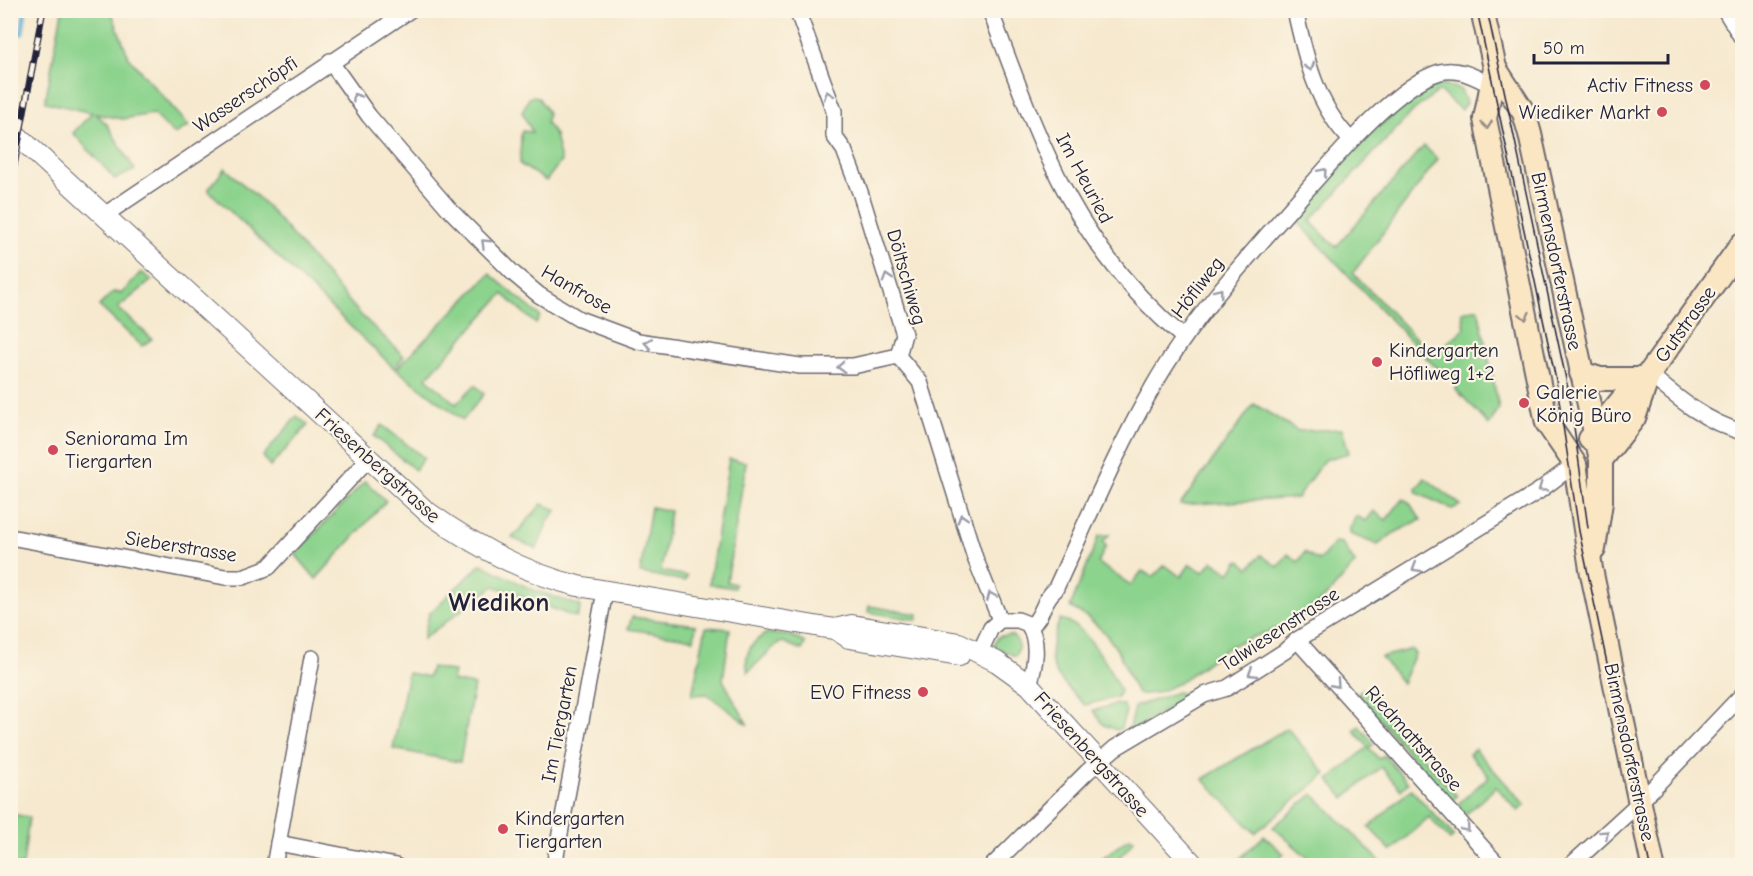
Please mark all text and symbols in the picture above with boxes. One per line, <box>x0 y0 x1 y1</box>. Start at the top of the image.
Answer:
scale bar <box>1534 27 1668 65</box>
text: 50 m <box>1543 38 1585 59</box>
street label: Wasserschöpfi <box>189 51 302 138</box>
one-way arrow <box>1303 61 1315 72</box>
place label: Activ Fitness <box>1587 74 1693 97</box>
marker: Activ Fitness <box>1698 78 1712 92</box>
one-way arrow <box>823 90 836 100</box>
one-way arrow <box>352 93 363 104</box>
place label: Wiediker Markt <box>1519 101 1651 124</box>
marker: Wiediker Markt <box>1655 105 1669 119</box>
one-way arrow <box>1480 121 1492 130</box>
street label: Im Heuried <box>1051 129 1118 227</box>
one-way arrow <box>1316 168 1327 179</box>
street label: Birmensdorferstrasse <box>1526 170 1587 352</box>
street label: Döltschiweg <box>882 227 931 328</box>
one-way arrow <box>481 239 492 250</box>
street label: Höfliweg <box>1166 252 1229 323</box>
street label: Hanfrose <box>537 260 616 319</box>
one-way arrow <box>882 273 894 284</box>
street label: Gutstrasse <box>1650 282 1721 367</box>
one-way arrow <box>1212 287 1223 298</box>
one-way arrow <box>1518 311 1531 321</box>
one-way arrow <box>643 337 653 350</box>
place label: Kindergarten Höfliweg 1+2 <box>1389 339 1499 385</box>
marker: Kindergarten Höfliweg 1+2 <box>1370 355 1384 369</box>
one-way arrow <box>836 360 845 373</box>
place label: Galerie König Büro <box>1536 381 1631 427</box>
marker: Galerie König Büro <box>1517 396 1531 410</box>
street label: Friesenbergstrasse <box>310 403 445 528</box>
place label: Seniorama Im Tiergarten <box>65 427 188 473</box>
marker: Seniorama Im Tiergarten <box>46 443 60 457</box>
one-way arrow <box>1538 481 1549 492</box>
one-way arrow <box>957 513 969 524</box>
street label: Sieberstrasse <box>123 526 238 567</box>
one-way arrow <box>1412 560 1422 572</box>
street label: Talwiesenstrasse <box>1215 582 1343 677</box>
district label: Wiedikon <box>449 588 549 618</box>
one-way arrow <box>986 592 998 603</box>
street label: Birmensdorferstrasse <box>1599 661 1660 843</box>
street label: Im Tiergarten <box>537 664 582 784</box>
one-way arrow <box>1248 665 1259 676</box>
one-way arrow <box>1329 677 1340 687</box>
place label: EVO Fitness <box>810 681 911 704</box>
street label: Riedmattstrasse <box>1360 681 1467 796</box>
marker: EVO Fitness <box>916 685 930 699</box>
street label: Friesenbergstrasse <box>1029 687 1154 822</box>
place label: Kindergarten Tiergarten <box>515 807 625 853</box>
one-way arrow <box>1459 821 1470 832</box>
marker: Kindergarten Tiergarten <box>496 822 510 836</box>
one-way arrow <box>1598 830 1609 841</box>

